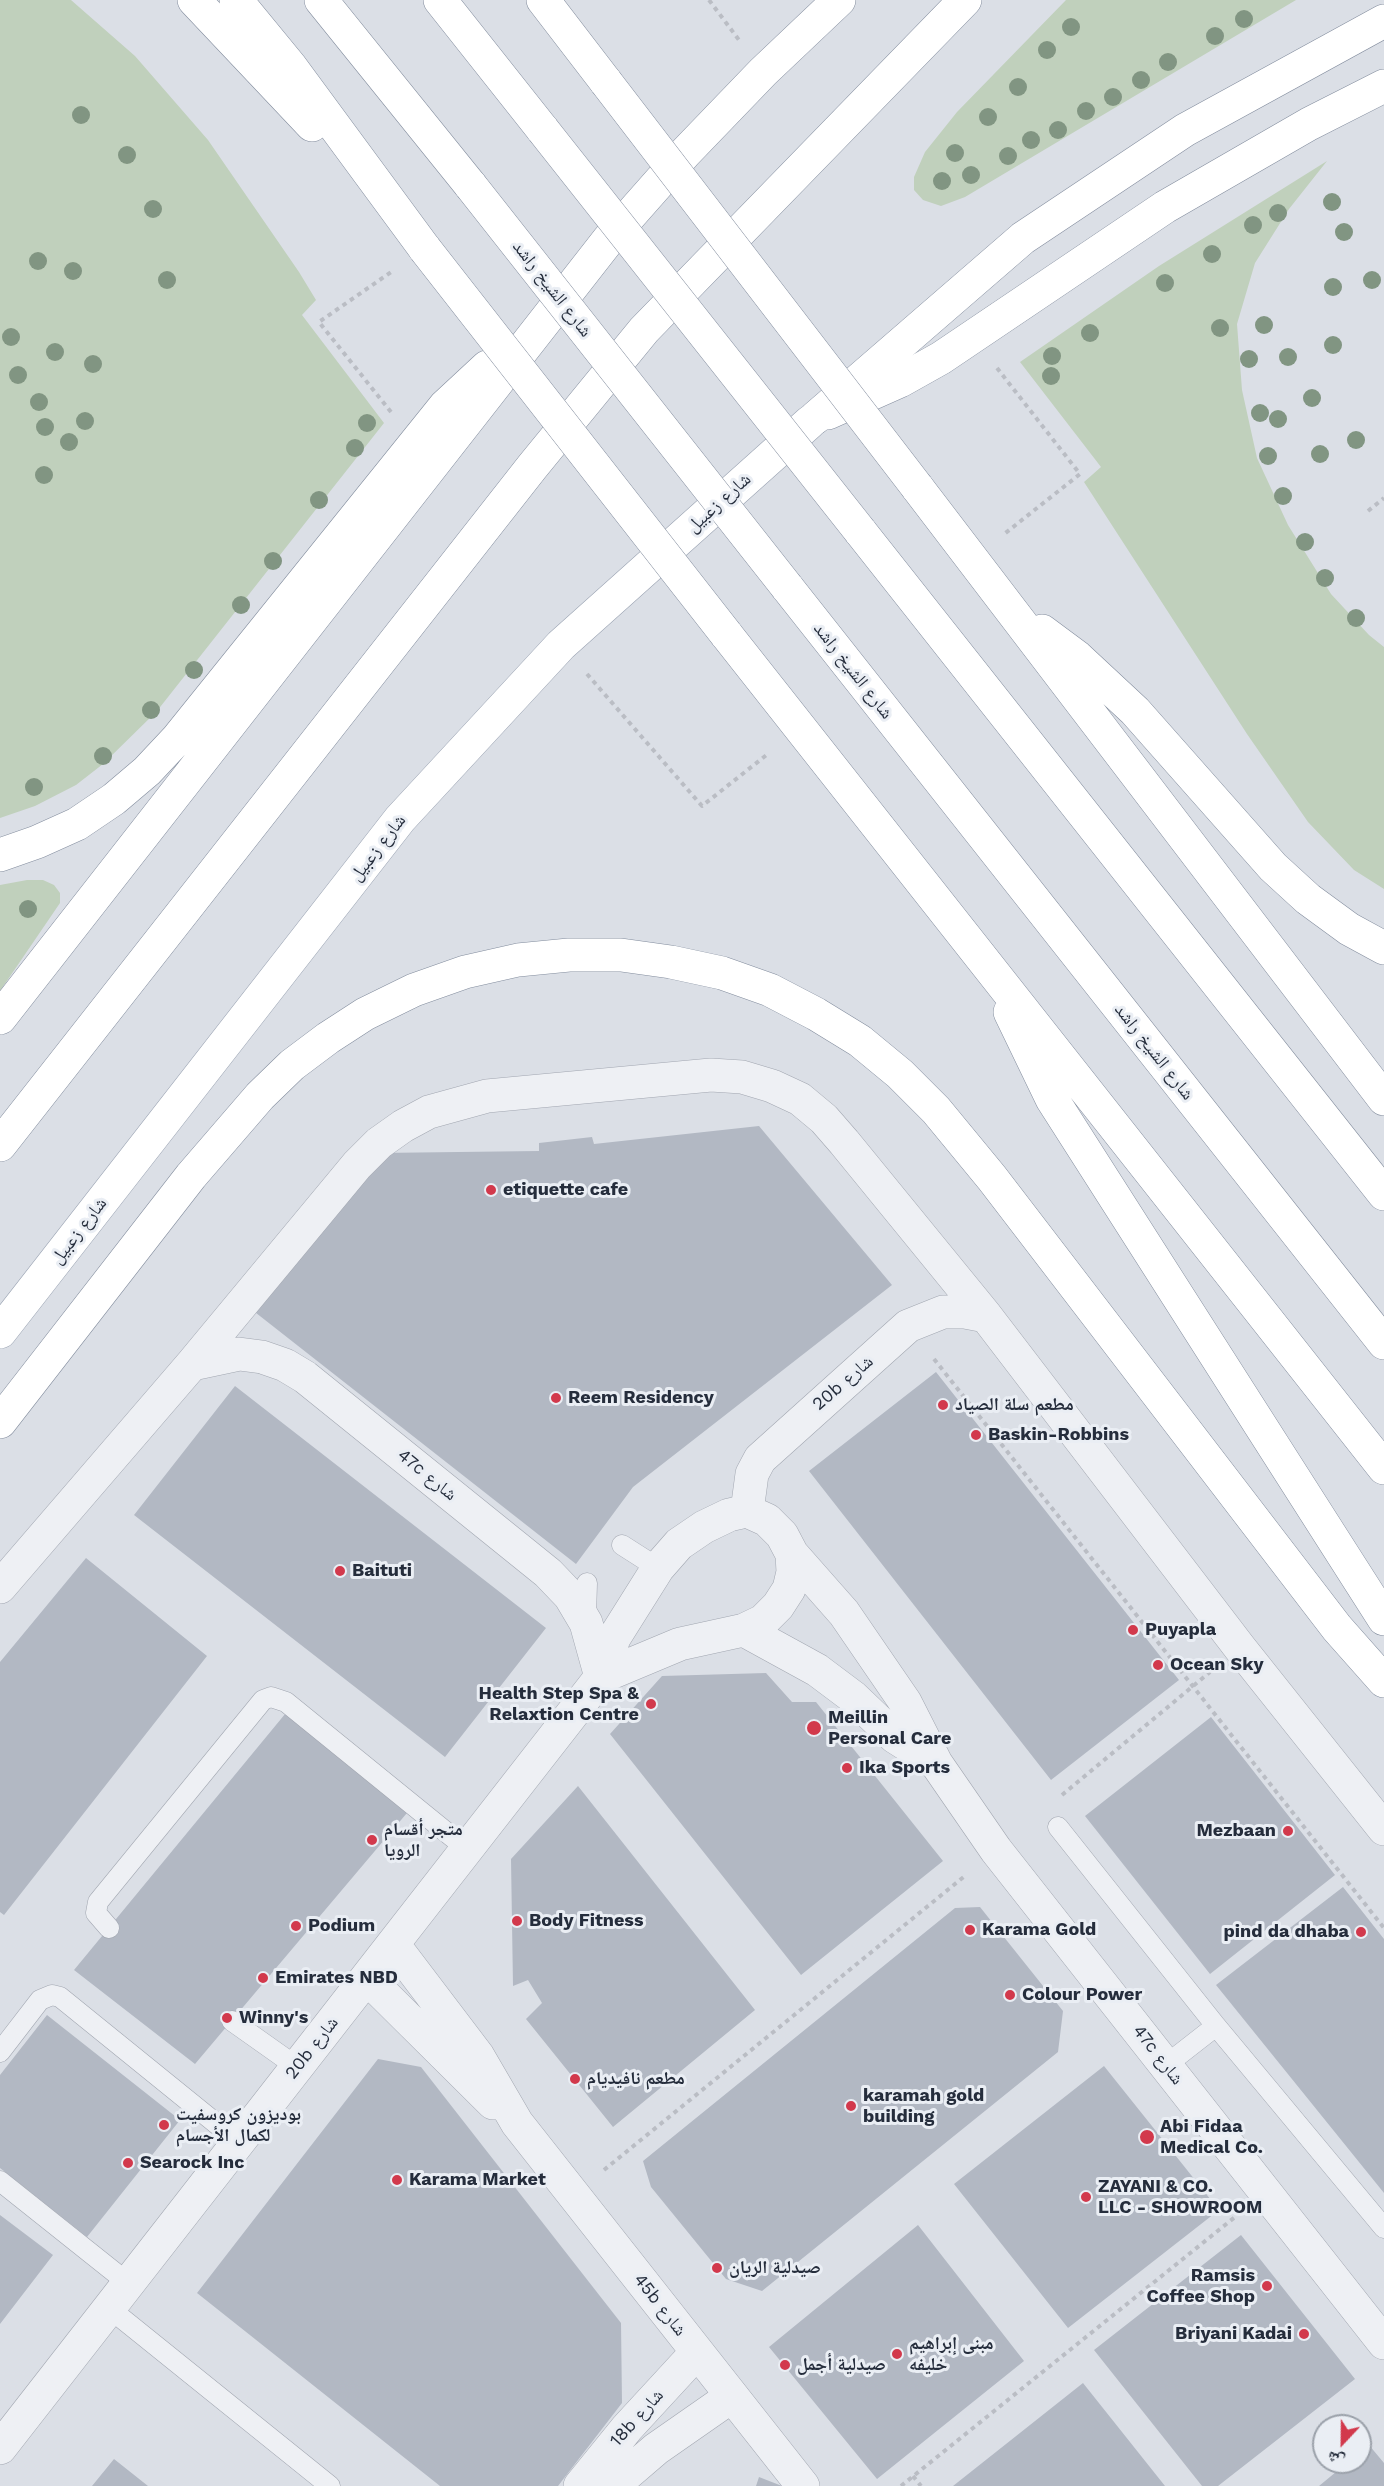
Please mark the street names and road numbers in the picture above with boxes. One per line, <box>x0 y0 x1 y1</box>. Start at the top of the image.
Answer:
street label: شارع الشيخ راشد <box>508 236 596 342</box>
street label: شارع زعبيل <box>683 469 755 537</box>
street label: شارع الشيخ راشد <box>809 618 897 724</box>
street label: شارع زعبيل <box>345 810 411 886</box>
street label: شارع الشيخ راشد <box>1110 999 1198 1105</box>
street label: شارع زعبيل <box>46 1193 112 1269</box>
street label: 20b شارع <box>808 1351 878 1415</box>
street label: 47c شارع <box>393 1445 461 1505</box>
street label: 20b شارع <box>281 2012 343 2084</box>
street label: 47c شارع <box>1128 2021 1188 2089</box>
street label: 45b شارع <box>629 2270 691 2340</box>
street label: 18b شارع <box>606 2385 668 2451</box>

